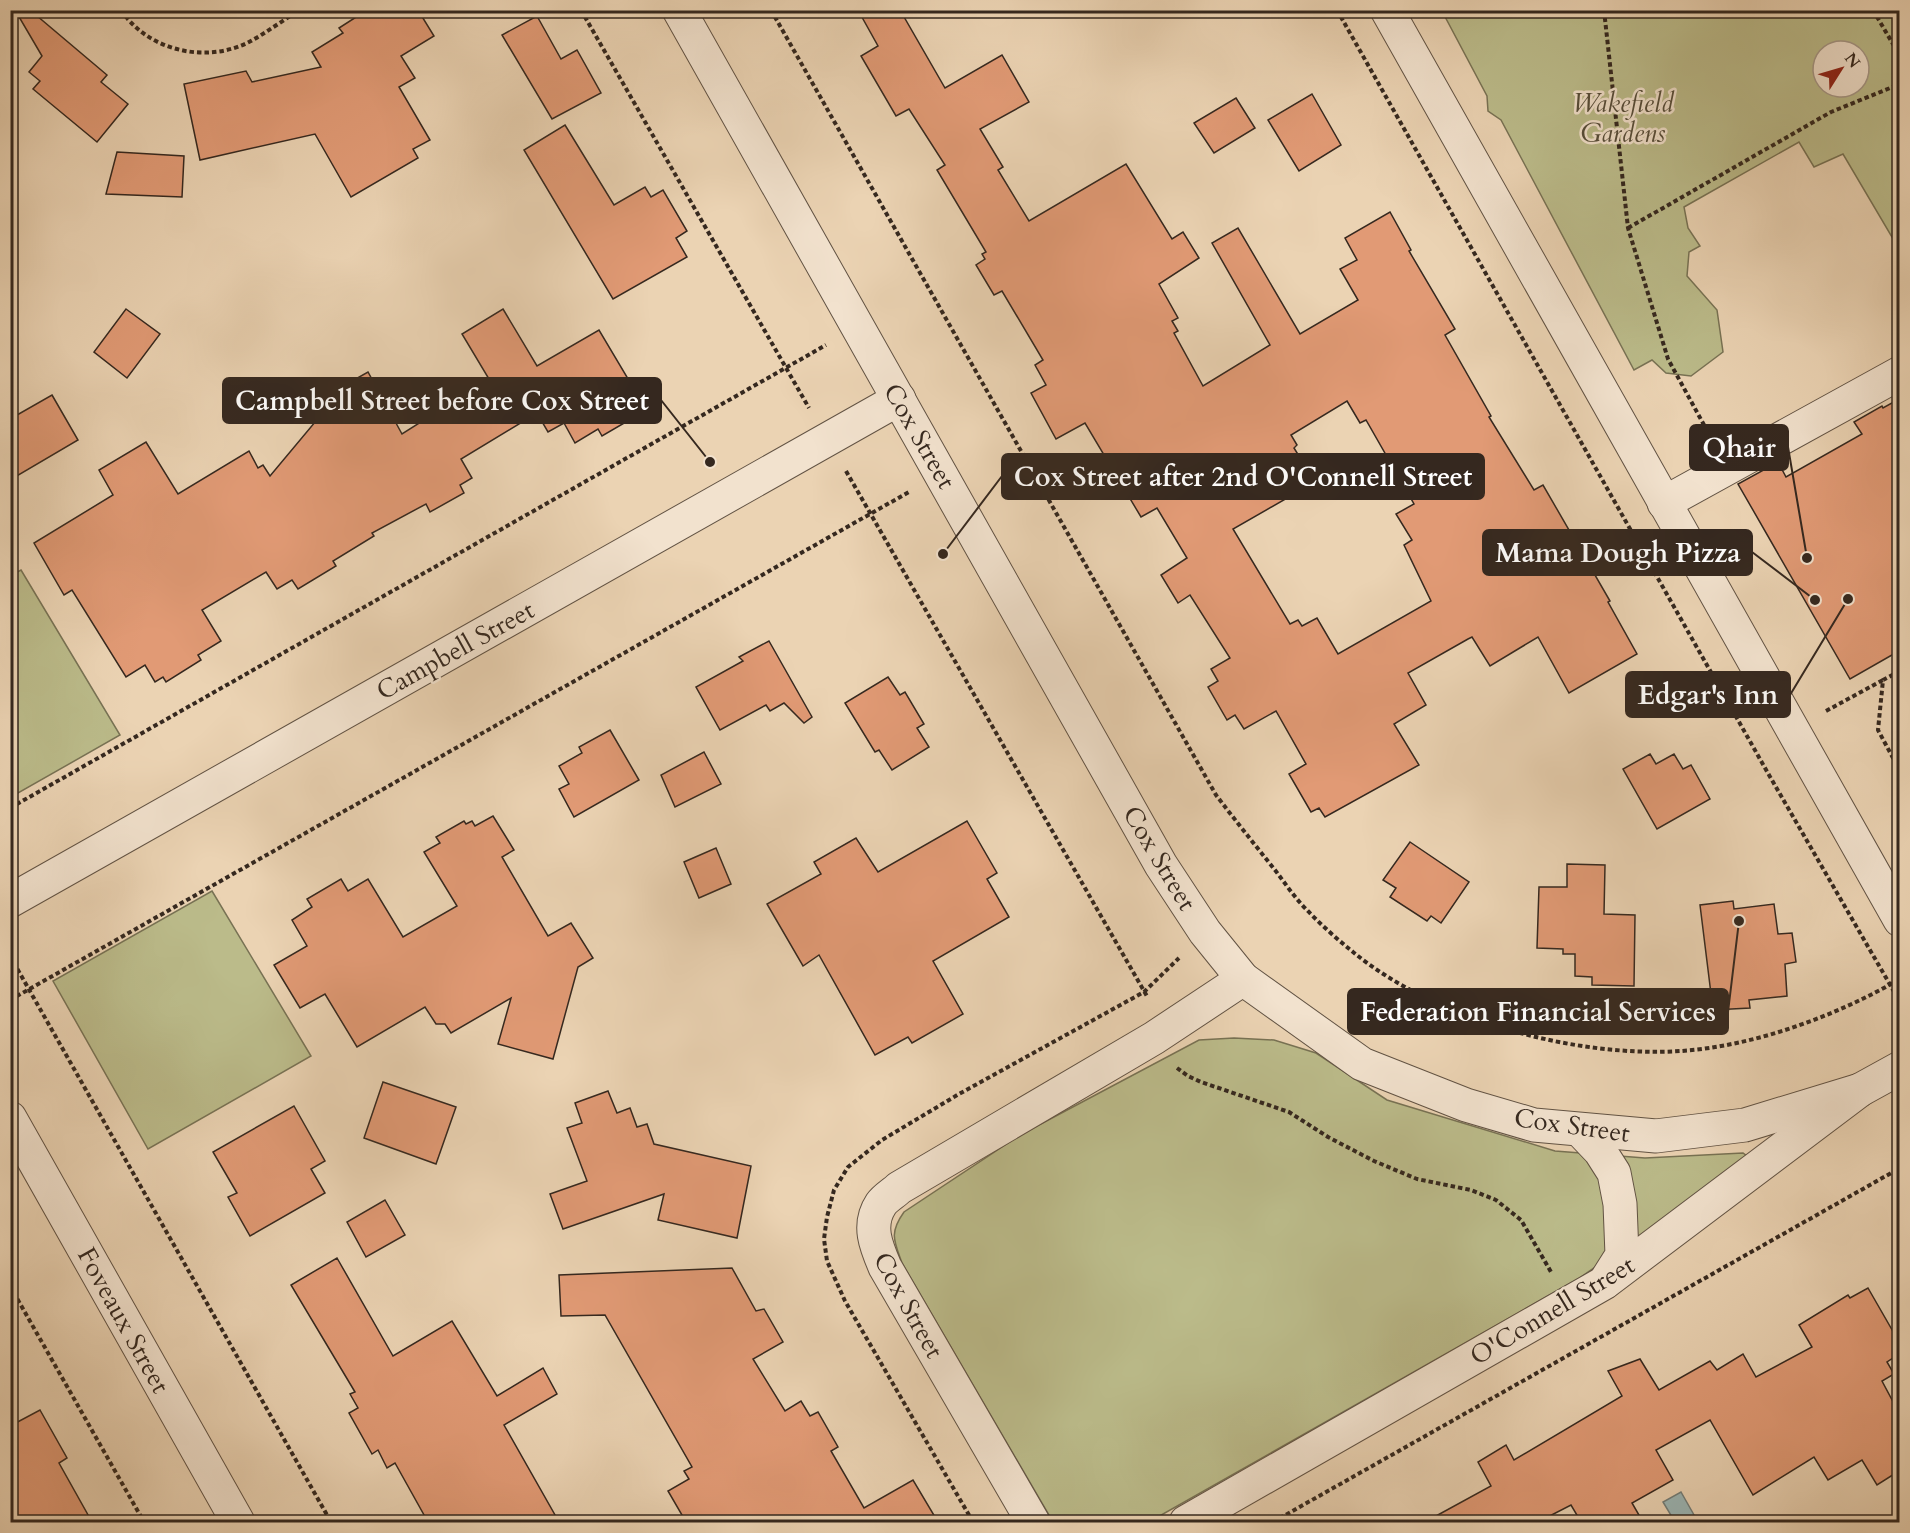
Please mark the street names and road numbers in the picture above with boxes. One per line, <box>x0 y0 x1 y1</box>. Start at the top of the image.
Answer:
street label: Cox Street <box>875 377 964 495</box>
street label: Campbell Street <box>370 593 540 708</box>
street label: Cox Street <box>1115 799 1205 917</box>
street label: Cox Street <box>1512 1100 1632 1151</box>
street label: Foveaux Street <box>69 1241 178 1399</box>
street label: Cox Street <box>865 1246 952 1365</box>
street label: O'Connell Street <box>1463 1247 1641 1373</box>

